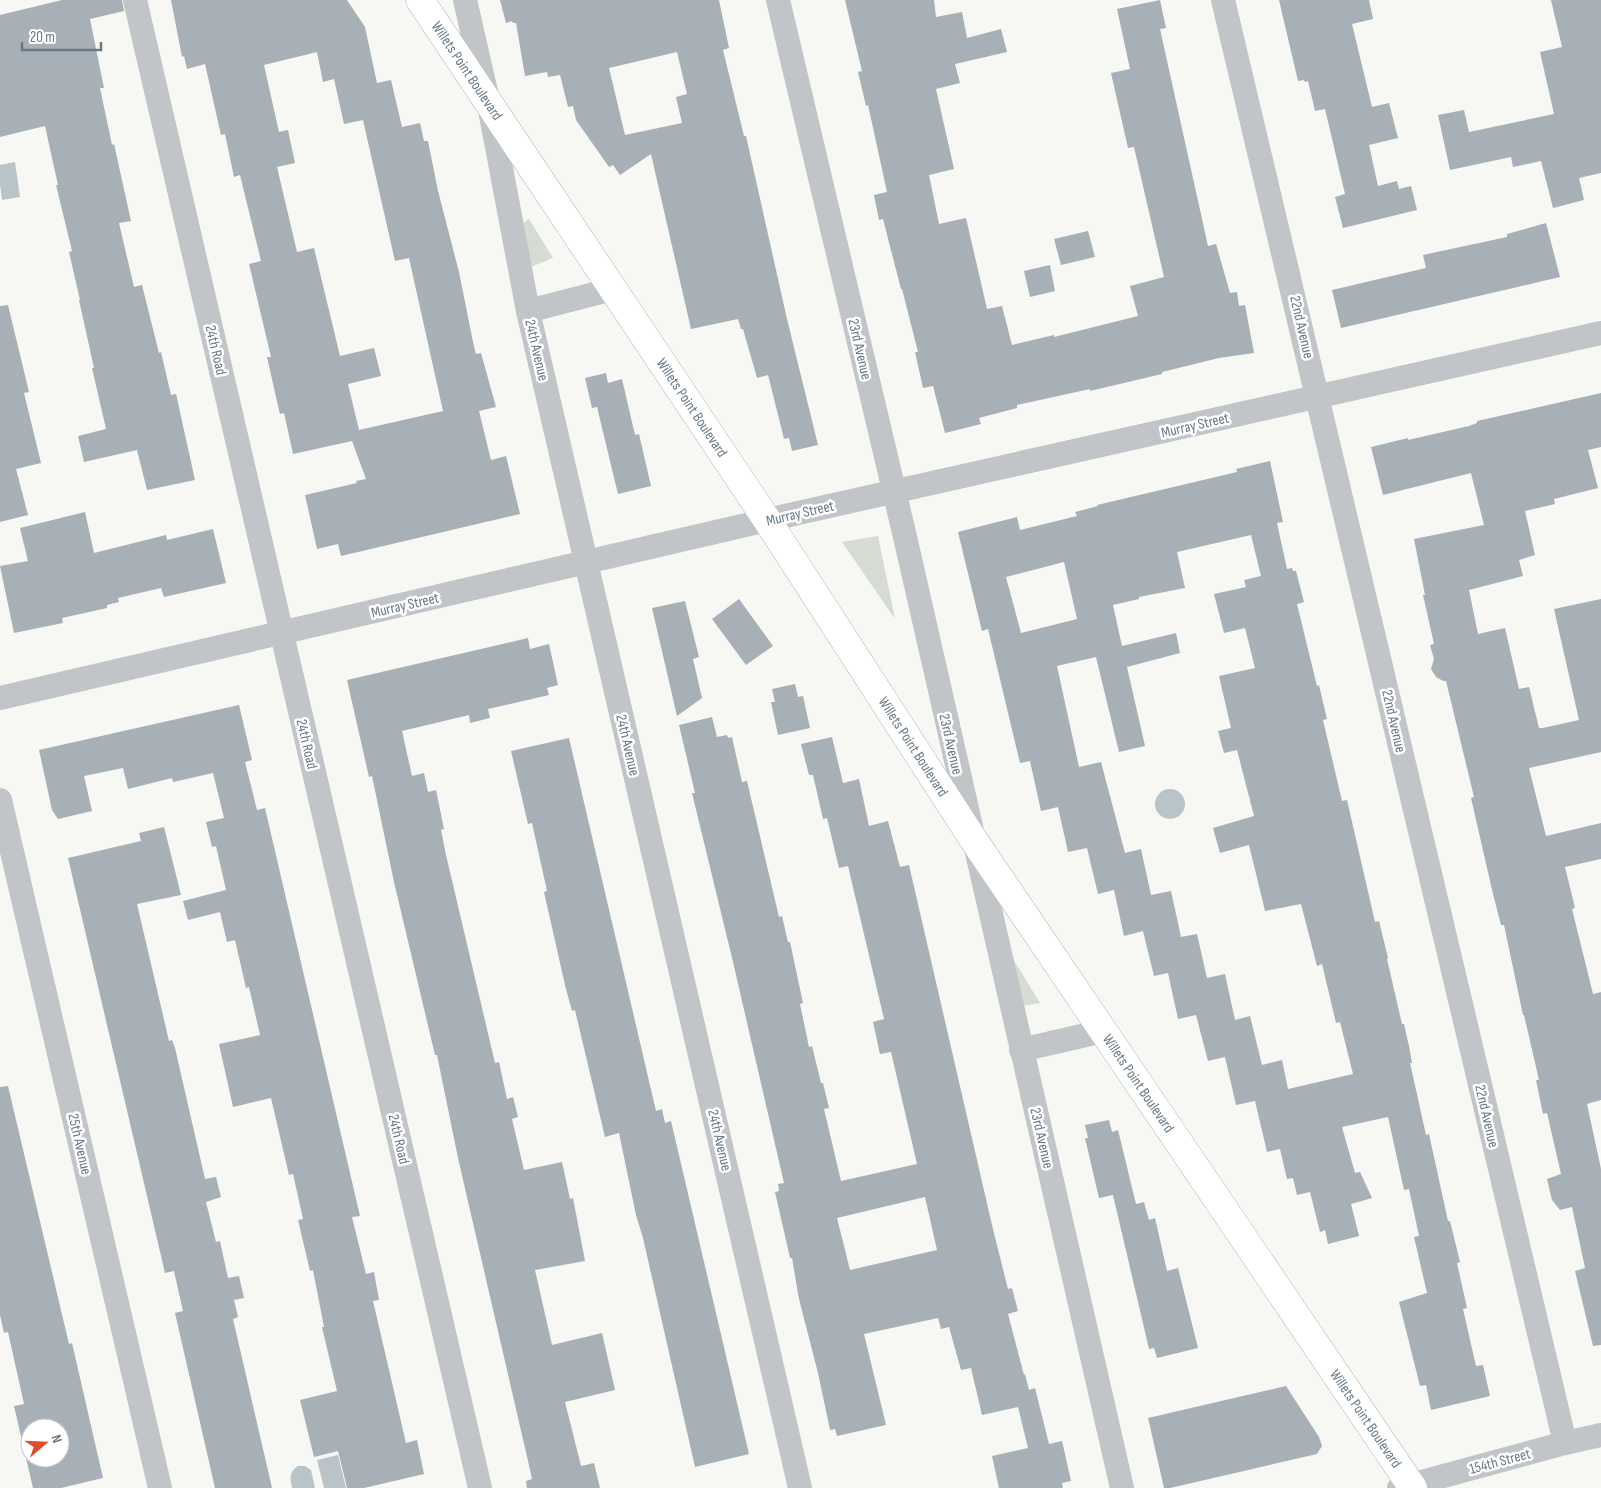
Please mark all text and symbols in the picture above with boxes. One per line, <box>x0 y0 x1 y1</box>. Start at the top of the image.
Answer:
street label: Willets Point Boulevard <box>427 18 507 124</box>
scale bar <box>22 20 101 52</box>
text: 20 m <box>30 28 55 47</box>
street label: 22nd Avenue <box>1285 294 1318 360</box>
street label: 23rd Avenue <box>843 317 876 381</box>
street label: 24th Avenue <box>520 318 553 383</box>
street label: 24th Road <box>201 323 230 377</box>
street label: Willets Point Boulevard <box>652 355 731 461</box>
street label: Murray Street <box>1159 408 1231 443</box>
street label: Murray Street <box>764 496 836 531</box>
street label: Murray Street <box>369 588 441 623</box>
street label: 22nd Avenue <box>1377 688 1410 754</box>
street label: Willets Point Boulevard <box>874 694 952 800</box>
street label: 23rd Avenue <box>934 712 967 776</box>
street label: 24th Avenue <box>611 713 644 778</box>
street label: 24th Road <box>292 717 321 771</box>
street label: Willets Point Boulevard <box>1098 1031 1178 1136</box>
street label: 22nd Avenue <box>1470 1083 1503 1149</box>
street label: 23rd Avenue <box>1025 1106 1058 1170</box>
street label: 24th Avenue <box>703 1108 736 1173</box>
street label: 25th Avenue <box>63 1112 96 1177</box>
street label: 24th Road <box>384 1112 413 1166</box>
street label: Willets Point Boulevard <box>1325 1366 1406 1472</box>
north arrow <box>20 1418 70 1468</box>
text: N <box>48 1433 66 1445</box>
street label: 154th Street <box>1467 1444 1533 1479</box>

